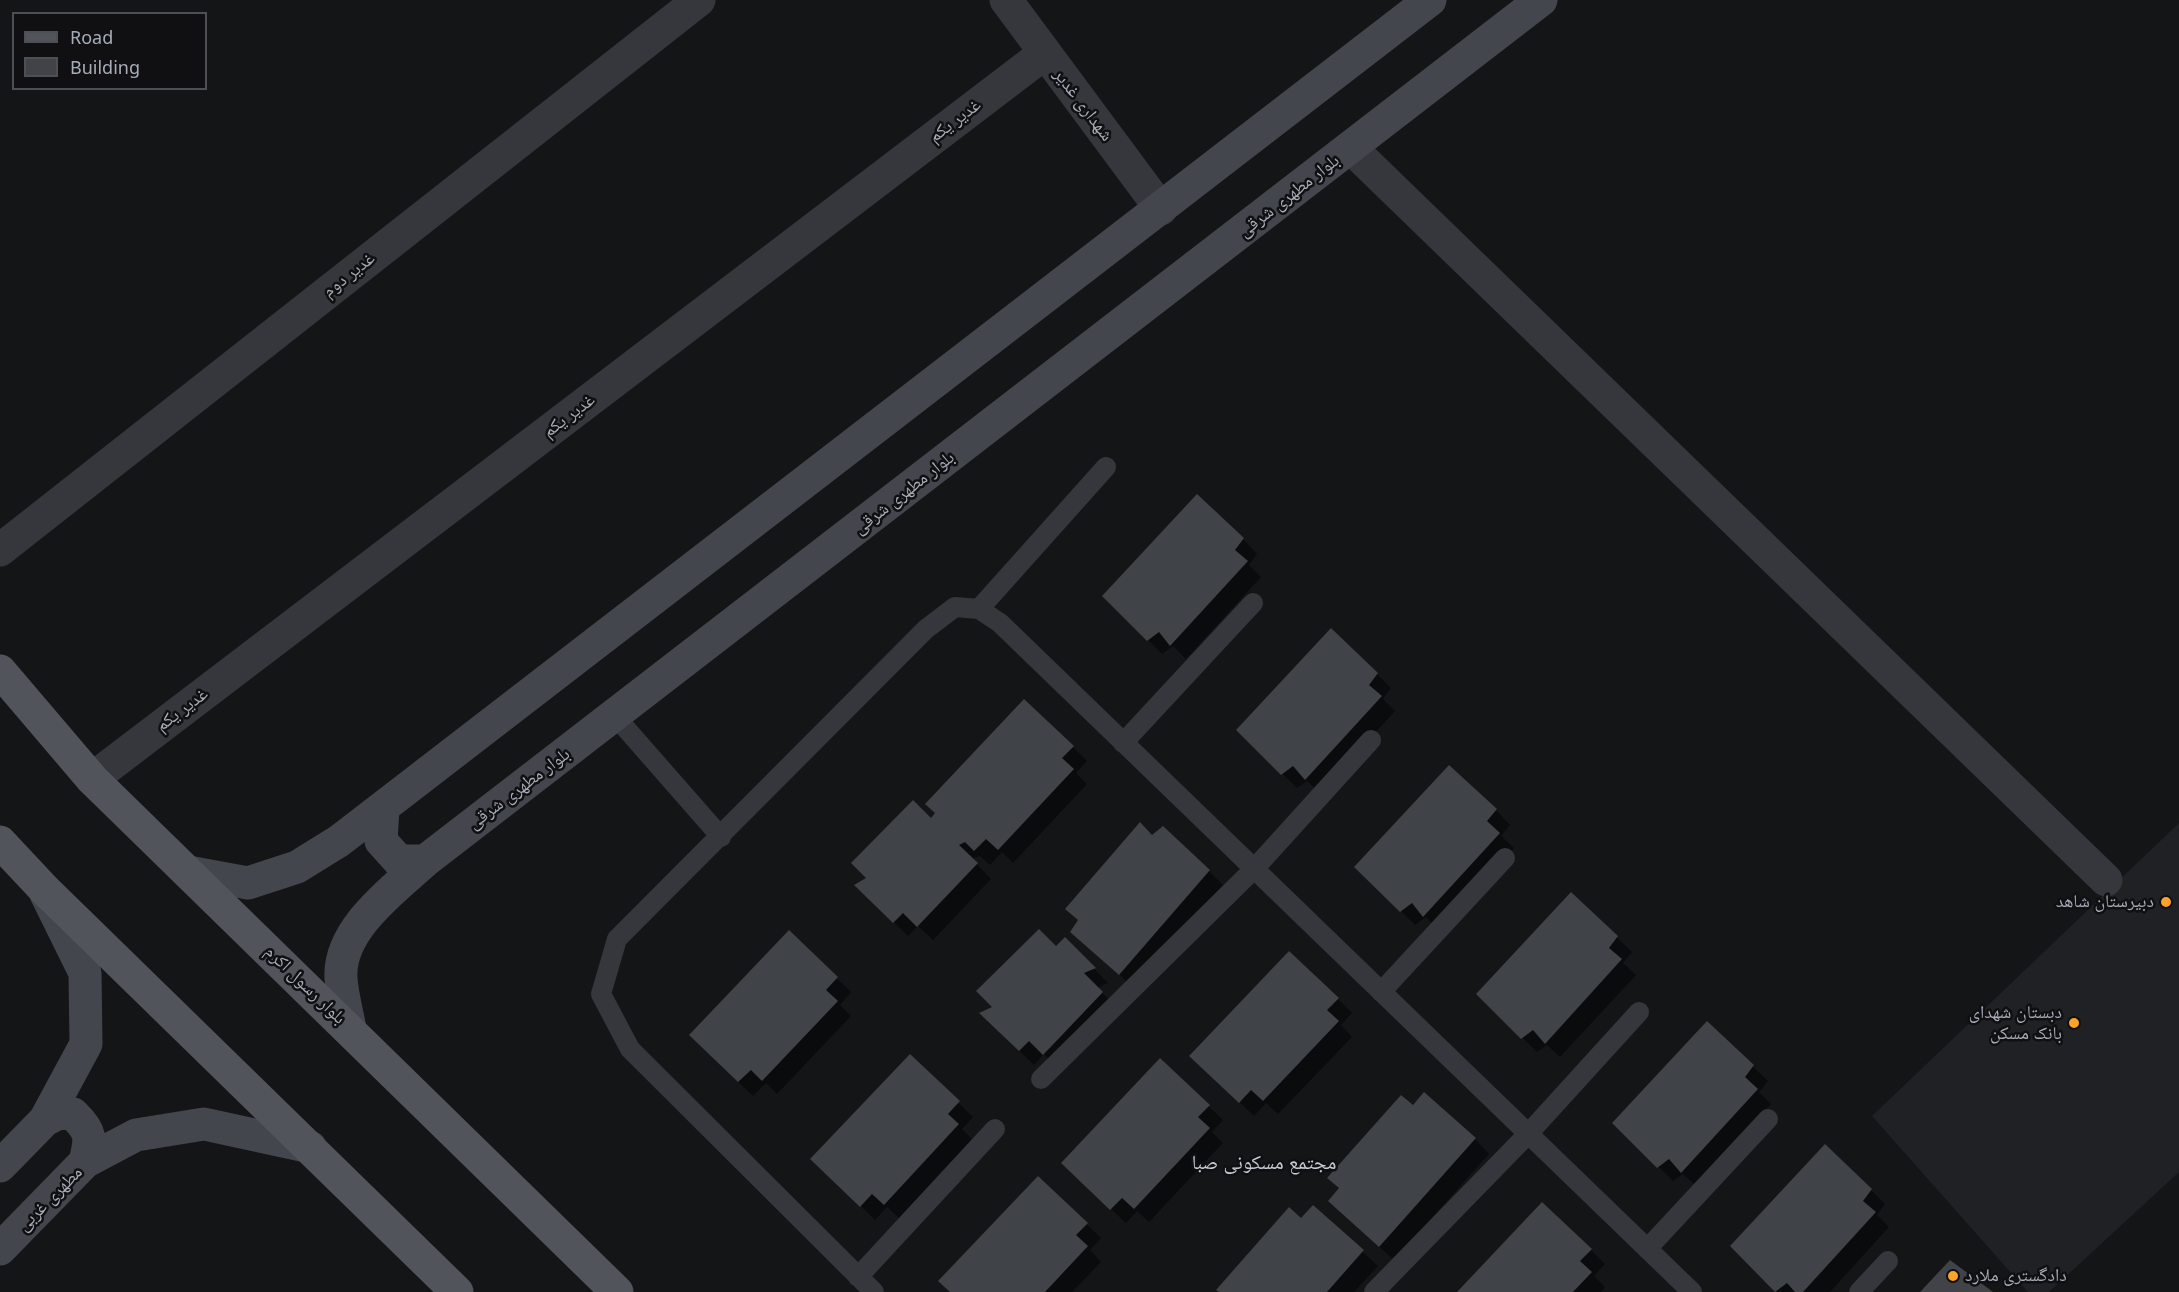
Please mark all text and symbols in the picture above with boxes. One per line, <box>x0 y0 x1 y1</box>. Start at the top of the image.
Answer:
legend <box>12 12 207 90</box>
text: Road <box>70 25 113 49</box>
text: Building <box>70 55 140 79</box>
street label: شهداری غدیر <box>1049 64 1117 146</box>
street label: غدیر یکم <box>925 94 985 148</box>
street label: بلوار مطهری شرقی <box>1234 150 1344 242</box>
street label: غدیر دوم <box>319 248 379 302</box>
street label: غدیر یکم <box>539 389 599 443</box>
street label: بلوار مطهری شرقی <box>849 447 959 539</box>
street label: غدیر یکم <box>152 683 212 737</box>
street label: بلوار مطهری شرقی <box>464 744 574 834</box>
place label: دبیرستان شاهد <box>2056 891 2154 913</box>
marker: دبیرستان شاهد <box>2159 895 2173 909</box>
street label: بلوار رسول اکرم <box>260 941 350 1029</box>
place label: دبستان شهدای بانک مسکن <box>1969 1002 2062 1044</box>
marker: دبستان شهدای بانک مسکن <box>2067 1016 2081 1030</box>
district label: مجتمع مسکونی صبا <box>1192 1151 1336 1175</box>
street label: مطهری غربی <box>13 1162 87 1236</box>
place label: دادگستری ملارد <box>1965 1265 2067 1287</box>
marker: دادگستری ملارد <box>1946 1269 1960 1283</box>

